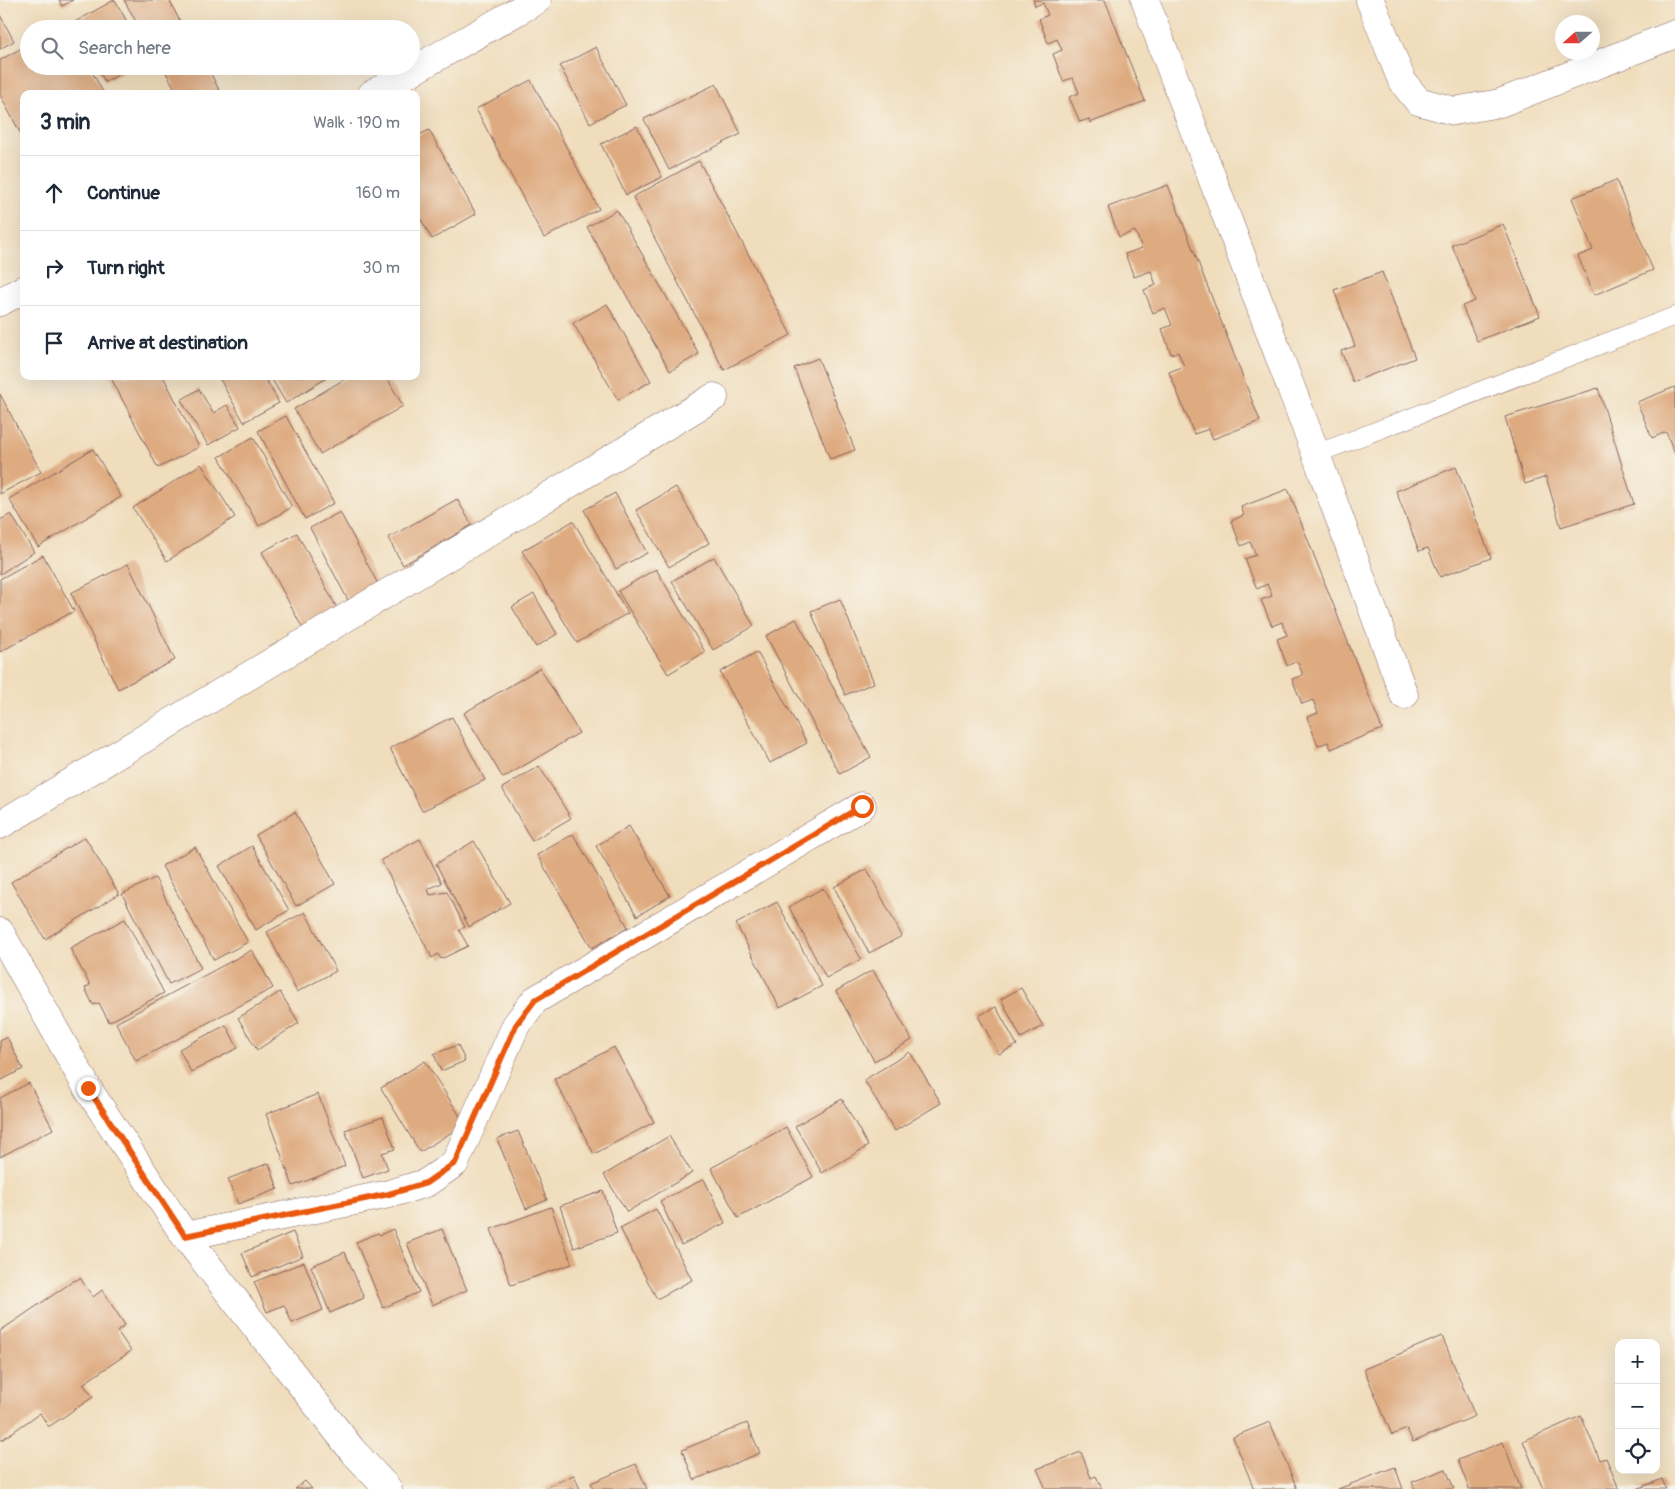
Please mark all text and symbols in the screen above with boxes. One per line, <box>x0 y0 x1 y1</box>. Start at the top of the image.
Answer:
north arrow <box>1555 15 1600 60</box>
search box <box>20 20 420 75</box>
icon: search <box>38 34 66 62</box>
text: Search here <box>78 36 171 60</box>
text: 3 min <box>40 109 90 136</box>
text: Walk · 190 m <box>313 113 400 133</box>
icon: ahead <box>40 179 68 207</box>
text: Continue <box>87 181 160 205</box>
text: 160 m <box>356 183 400 203</box>
icon: right <box>40 254 68 282</box>
text: Turn right <box>87 256 165 280</box>
text: 30 m <box>362 258 400 278</box>
icon: arrive <box>40 329 68 357</box>
text: Arrive at destination <box>87 331 248 355</box>
route start <box>851 795 874 818</box>
route end <box>77 1077 100 1100</box>
map controls <box>1615 1339 1660 1474</box>
button: + <box>1615 1339 1660 1384</box>
button: − <box>1615 1384 1660 1429</box>
button: locate <box>1615 1429 1660 1474</box>

